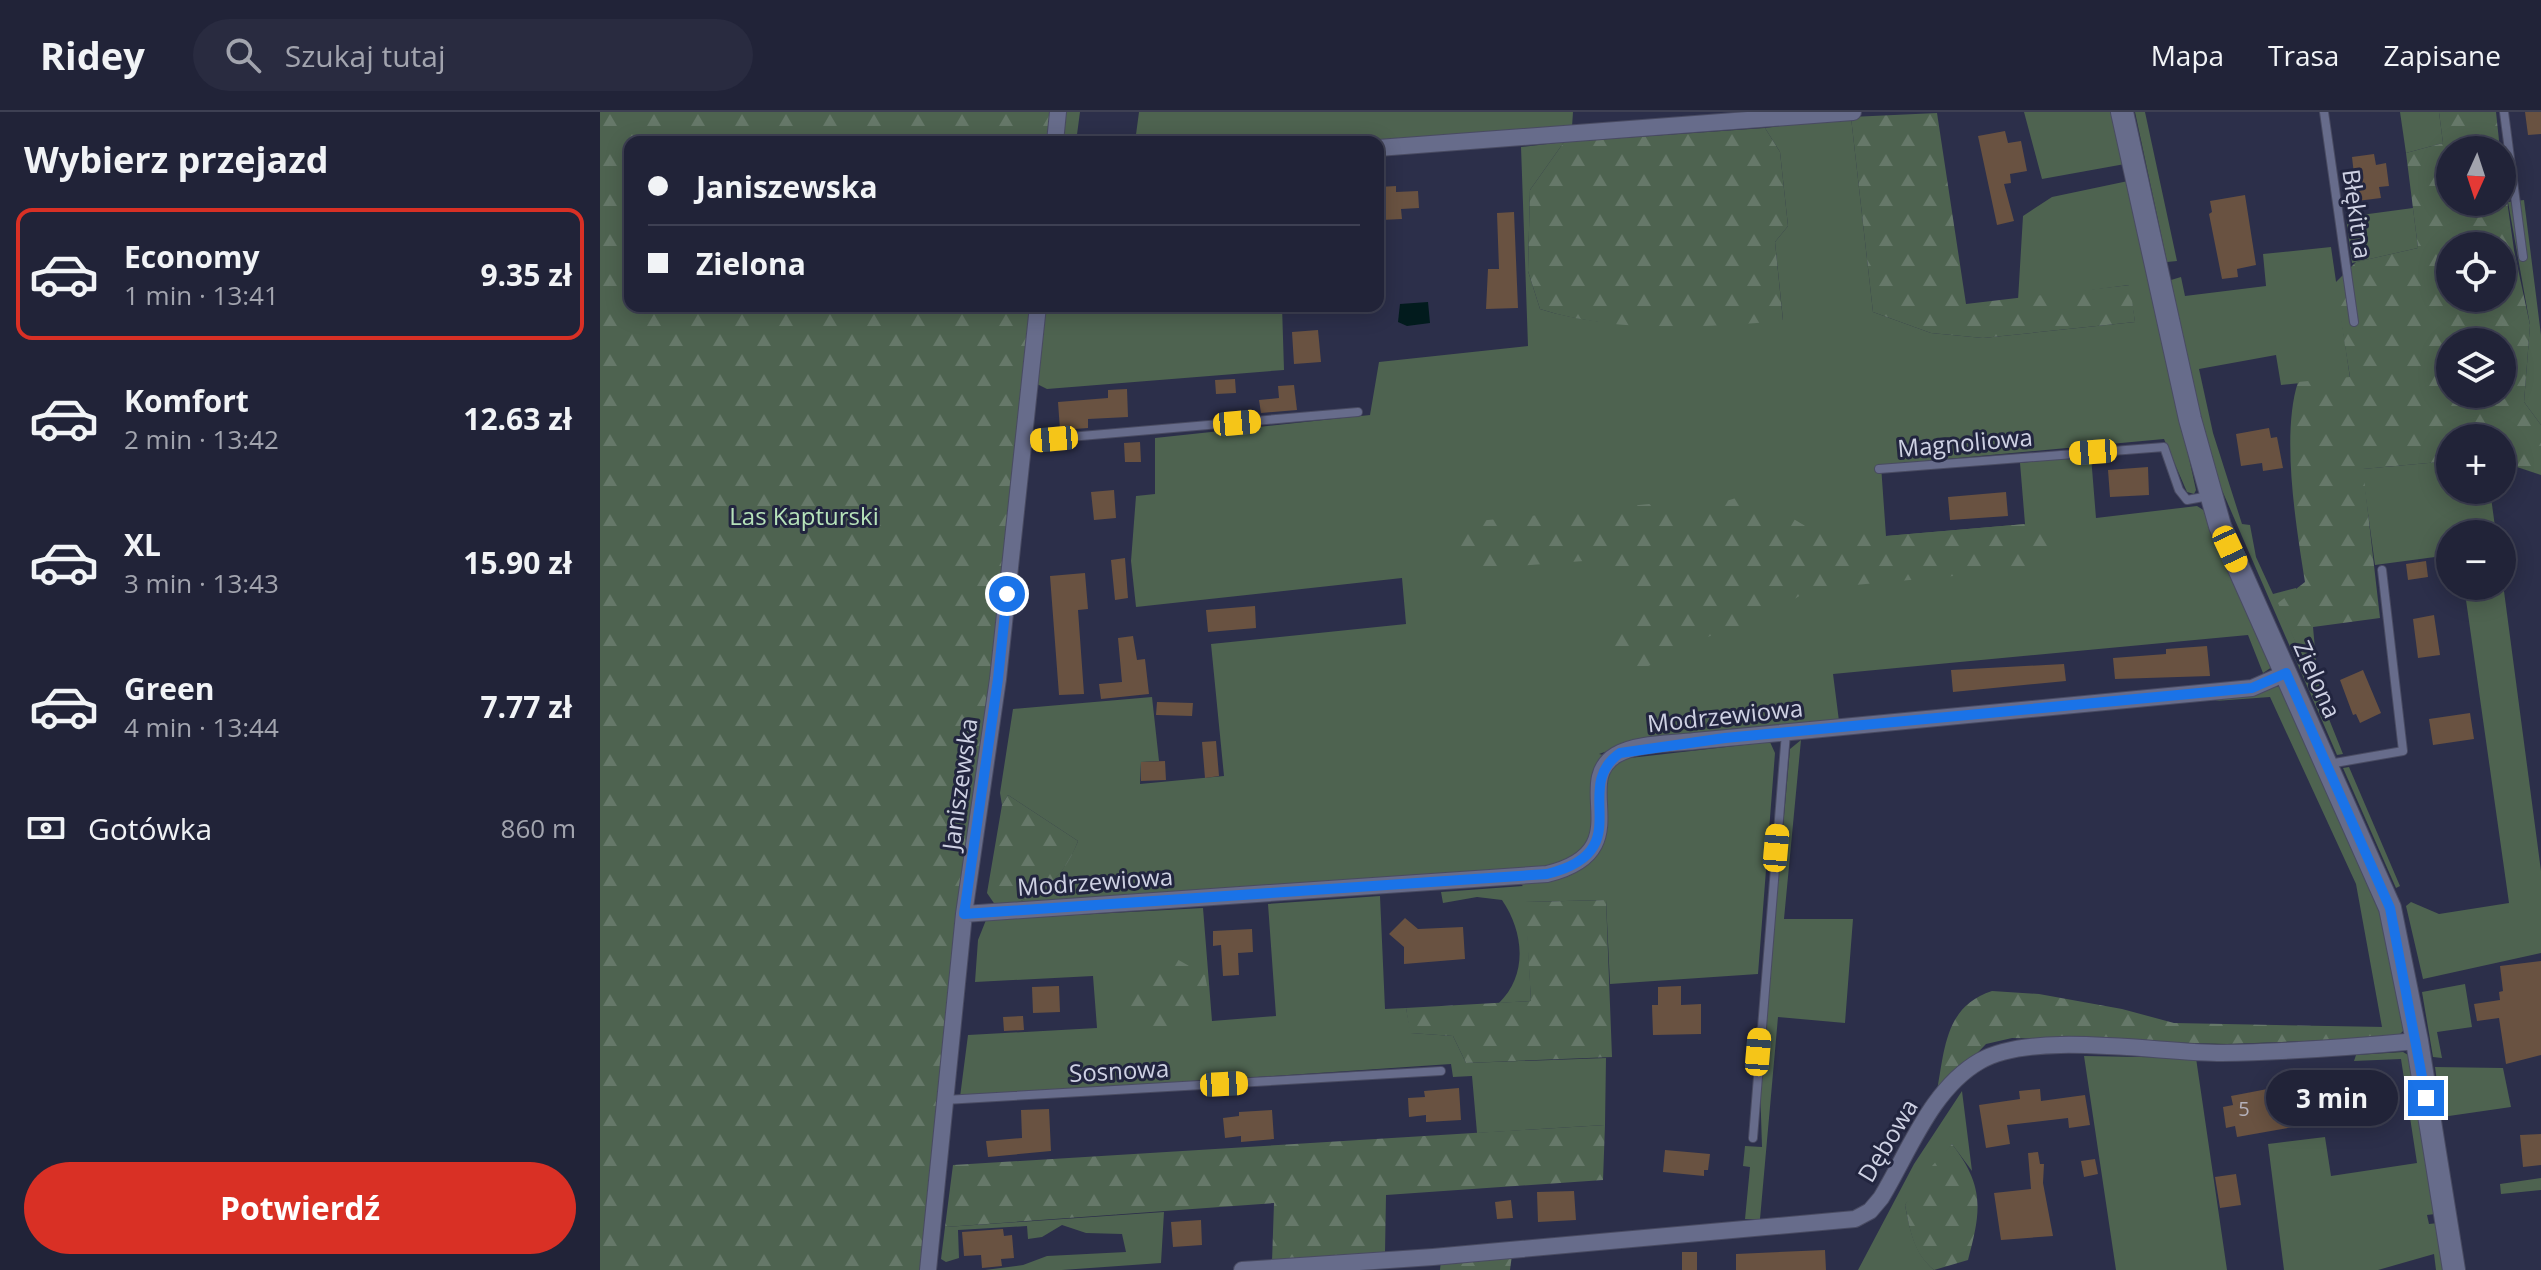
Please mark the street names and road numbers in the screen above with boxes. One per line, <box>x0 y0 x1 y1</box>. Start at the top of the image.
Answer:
street label: Błękitna <box>2335 167 2381 261</box>
street label: Magnoliowa <box>1896 420 2034 464</box>
street label: Zielona <box>2286 635 2350 723</box>
street label: Modrzewiowa <box>1646 690 1804 740</box>
street label: Janiszewska <box>933 716 985 854</box>
street label: Modrzewiowa <box>1016 859 1174 903</box>
street label: Sosnowa <box>1068 1051 1170 1089</box>
street label: Dębowa <box>1849 1092 1925 1188</box>

